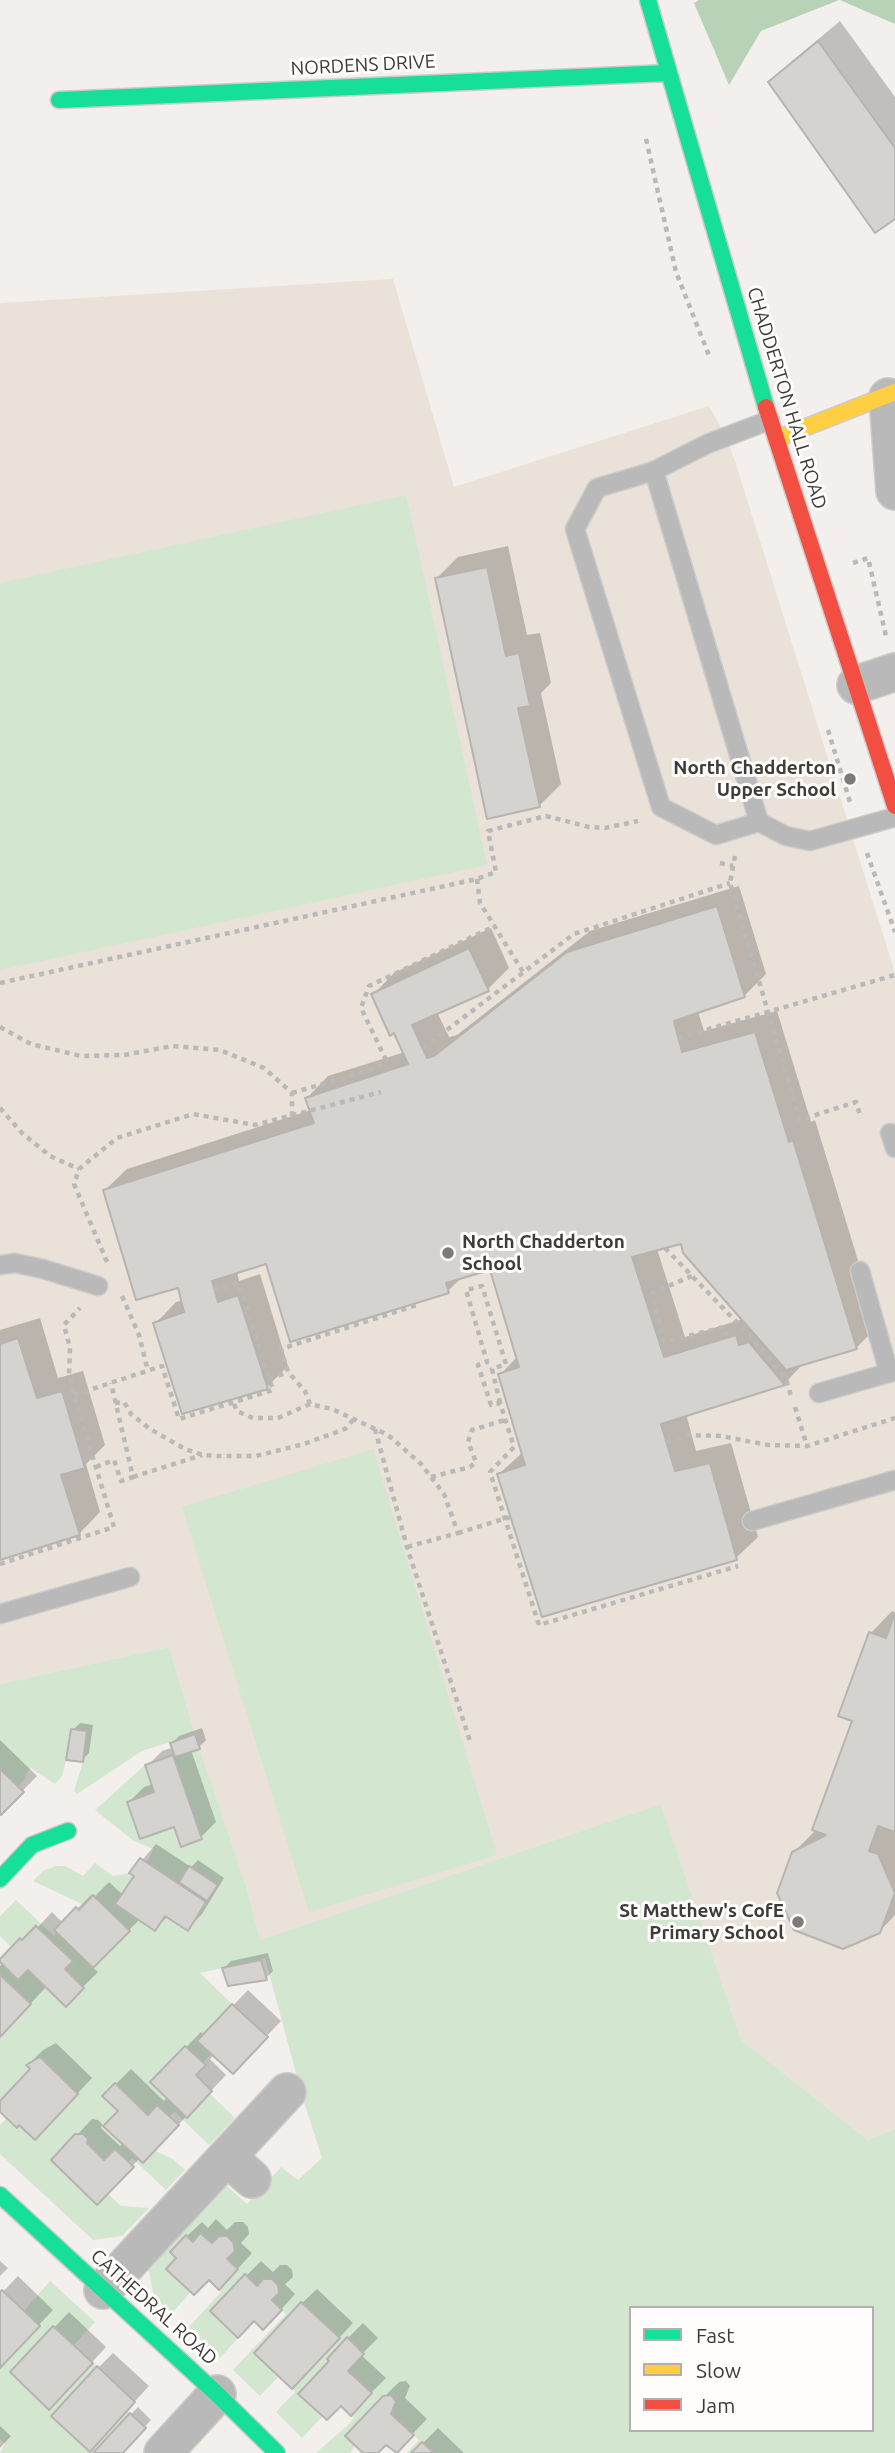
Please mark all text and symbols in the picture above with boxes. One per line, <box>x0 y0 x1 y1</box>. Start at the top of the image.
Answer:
street label: NORDENS DRIVE <box>290 50 436 80</box>
street label: CHADDERTON HALL ROAD <box>742 284 832 512</box>
place label: North Chadderton Upper School <box>673 757 836 801</box>
marker: North Chadderton Upper School <box>842 771 858 787</box>
place label: North Chadderton School <box>462 1231 625 1275</box>
marker: North Chadderton School <box>440 1245 456 1261</box>
place label: St Matthew's CofE Primary School <box>619 1900 784 1944</box>
marker: St Matthew's CofE Primary School <box>790 1914 806 1930</box>
street label: CATHEDRAL ROAD <box>86 2244 222 2370</box>
legend <box>629 2306 874 2432</box>
text: Fast <box>696 2323 734 2347</box>
text: Slow <box>696 2358 741 2382</box>
text: Jam <box>696 2393 735 2417</box>

